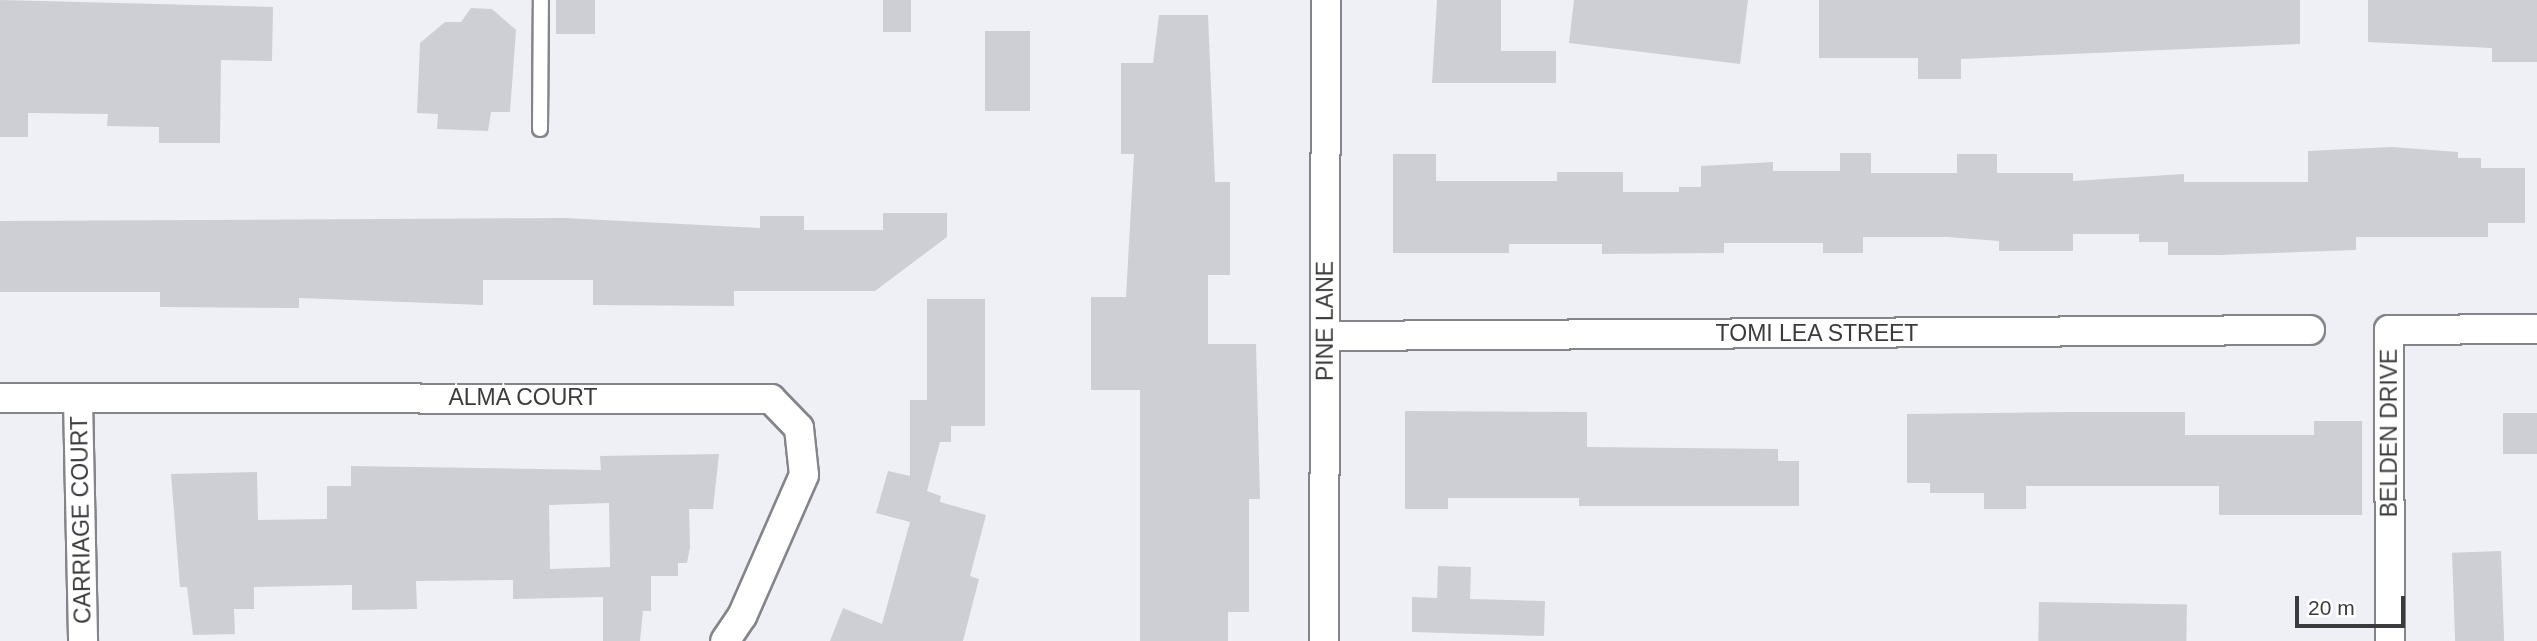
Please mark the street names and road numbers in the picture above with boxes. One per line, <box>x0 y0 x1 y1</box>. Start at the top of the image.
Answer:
street label: PINE LANE <box>1311 261 1339 381</box>
street label: TOMI LEA STREET <box>1715 319 1919 347</box>
street label: BELDEN DRIVE <box>2375 349 2403 517</box>
street label: ALMA COURT <box>448 383 598 411</box>
street label: CARRIAGE COURT <box>65 416 97 624</box>

